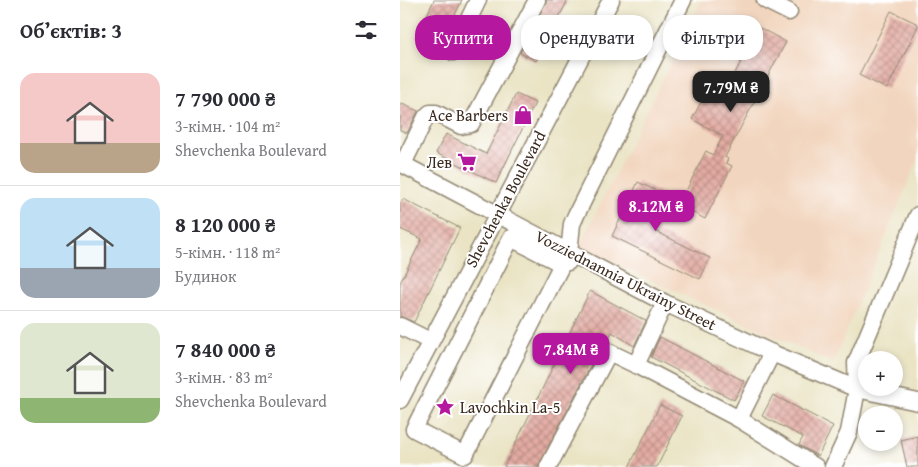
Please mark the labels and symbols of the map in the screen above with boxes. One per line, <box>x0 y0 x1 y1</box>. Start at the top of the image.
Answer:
pin: 7.79M ₴ <box>685 70 777 113</box>
place label: Ace Barbers <box>428 103 508 127</box>
shop icon: Ace Barbers <box>512 104 534 126</box>
street label: Shevchenka Boulevard <box>459 126 551 272</box>
place label: Лев <box>427 150 452 174</box>
supermarket icon: Лев <box>456 151 478 173</box>
pin: 8.12M ₴ <box>610 190 702 232</box>
street label: Vozziednannia Ukrainy Street <box>531 224 721 336</box>
pin: 7.84M ₴ <box>525 332 617 375</box>
place label: Lavochkin La-5 <box>460 395 560 419</box>
place icon: Lavochkin La-5 <box>434 396 456 418</box>

